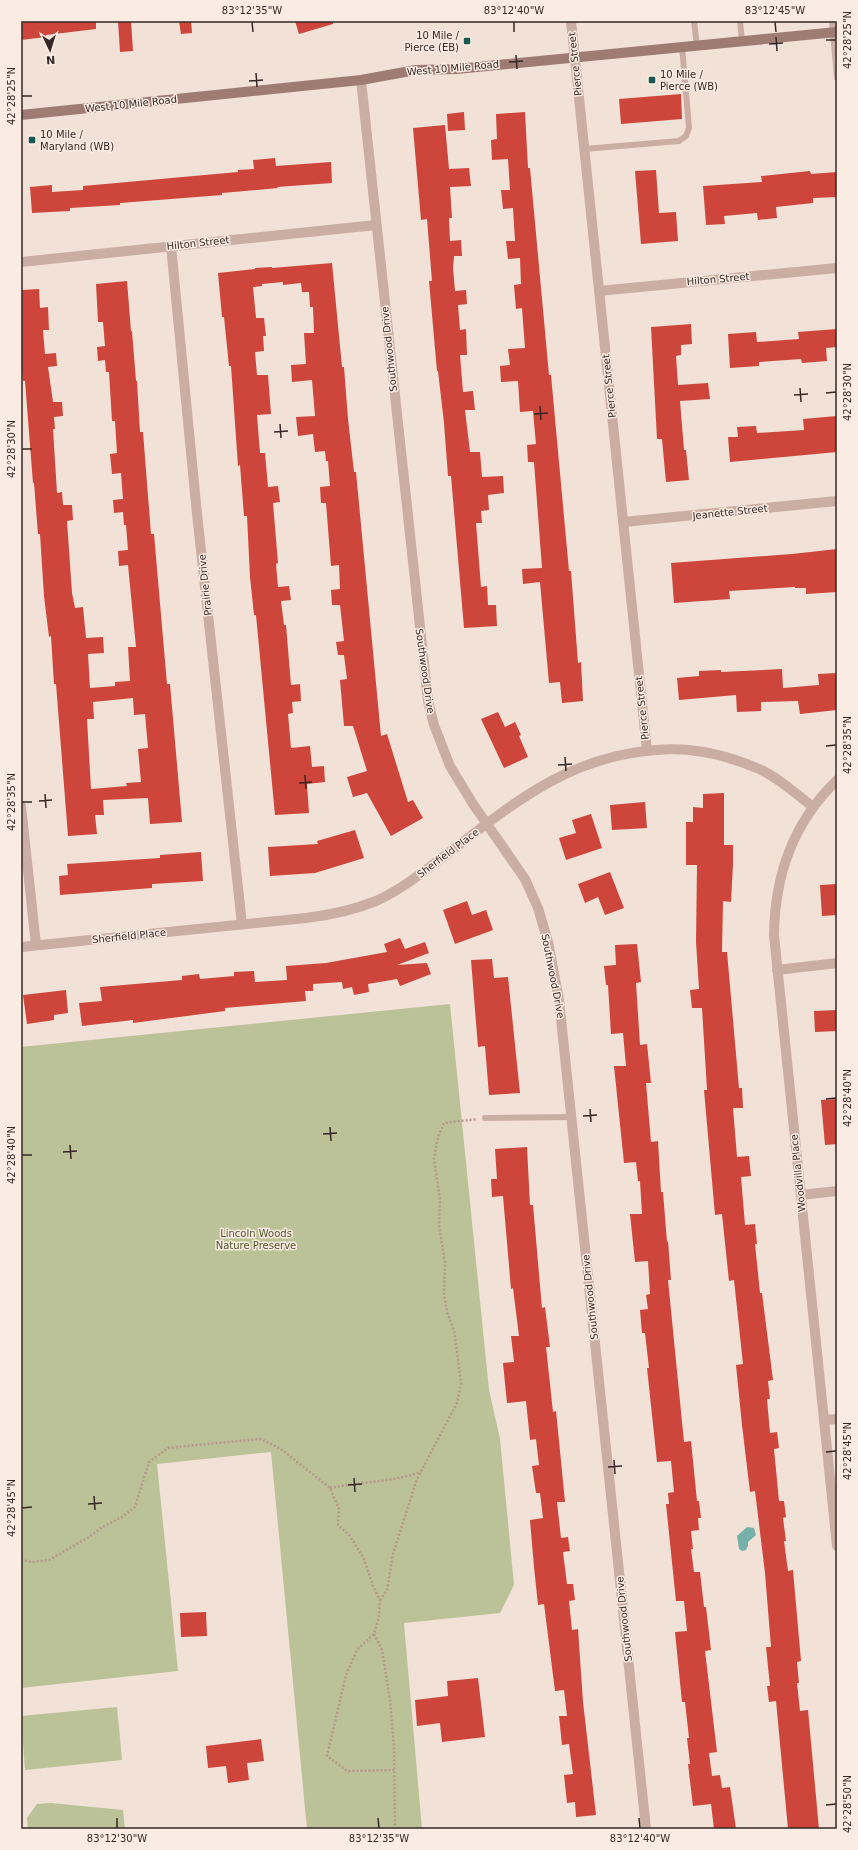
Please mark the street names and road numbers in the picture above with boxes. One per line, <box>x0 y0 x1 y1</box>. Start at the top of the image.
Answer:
street label: Pierce Street <box>566 32 584 96</box>
street label: West 10 Mile Road <box>407 58 499 78</box>
street label: West 10 Mile Road <box>85 94 177 114</box>
street label: Hilton Street <box>166 234 230 252</box>
street label: Hilton Street <box>686 271 750 287</box>
street label: Southwood Drive <box>379 306 399 392</box>
street label: Pierce Street <box>600 354 618 418</box>
street label: Jeanette Street <box>691 503 768 522</box>
street label: Prairie Drive <box>196 554 214 616</box>
street label: Southwood Drive <box>414 628 436 714</box>
street label: Pierce Street <box>633 676 651 740</box>
street label: Sherfield Place <box>415 826 481 880</box>
street label: Sherfield Place <box>91 927 167 945</box>
street label: Southwood Drive <box>539 933 567 1019</box>
street label: Woodvilla Place <box>788 1134 808 1212</box>
street label: Southwood Drive <box>580 1254 600 1340</box>
street label: Southwood Drive <box>614 1576 634 1662</box>

